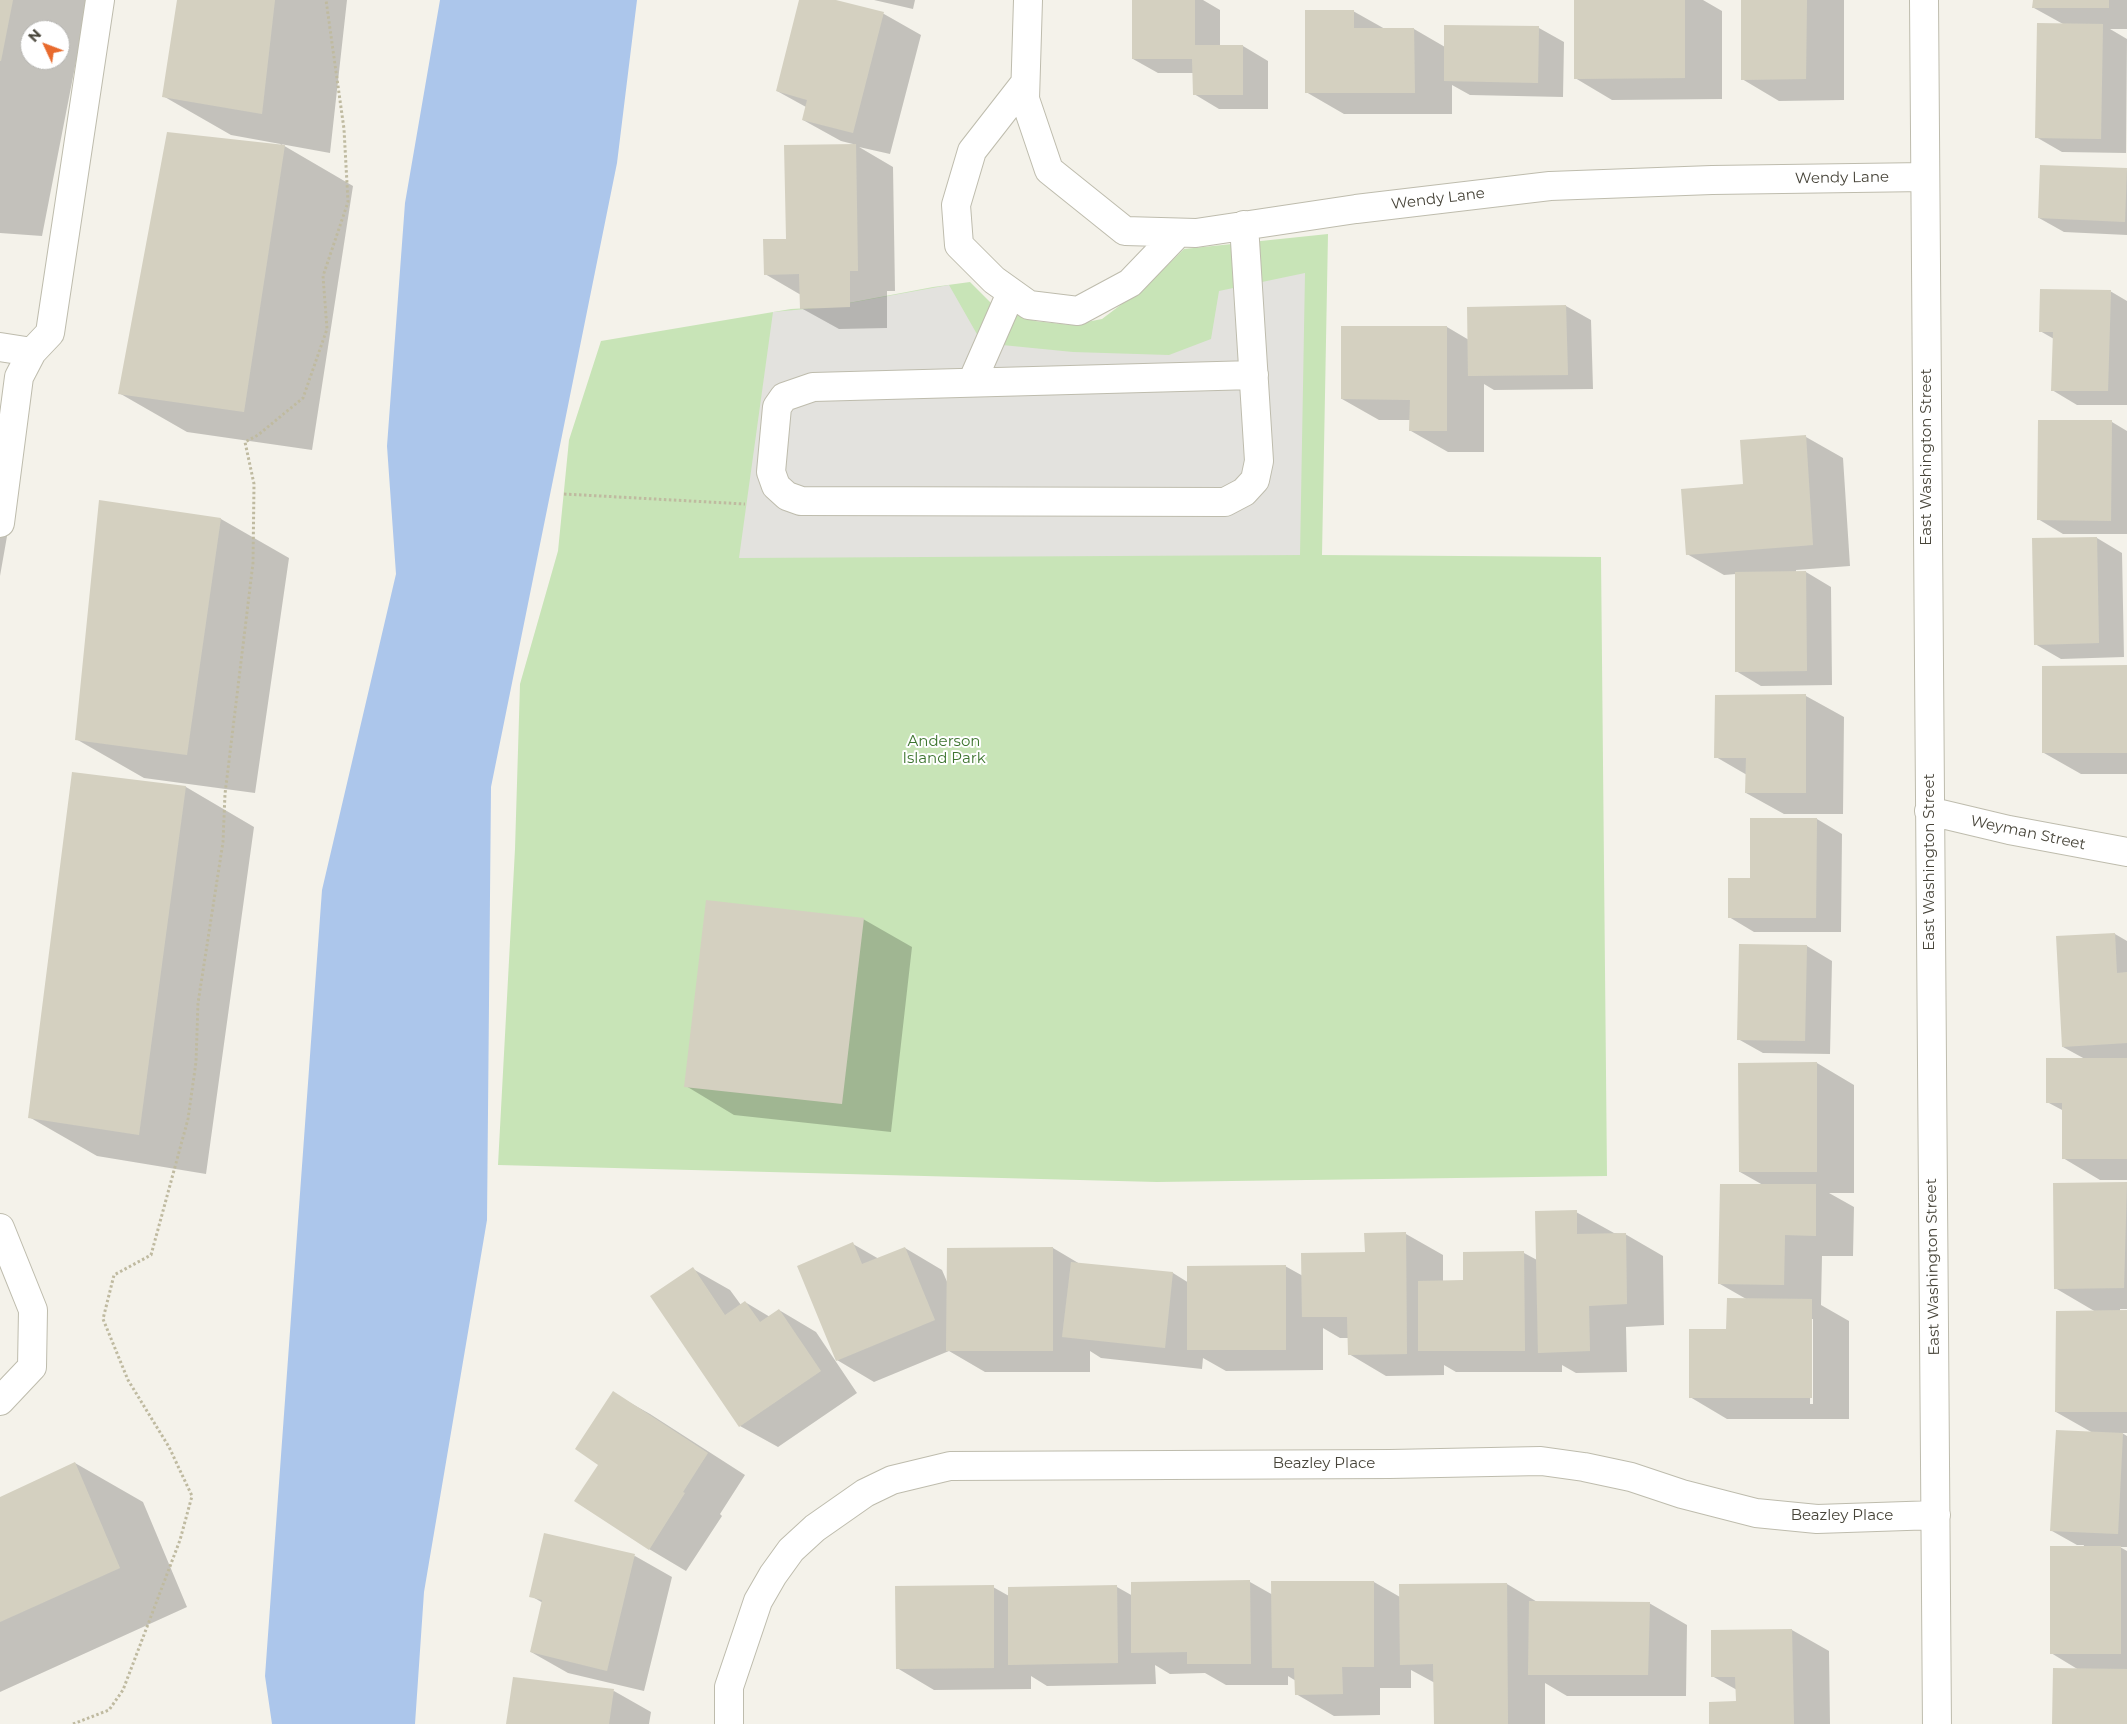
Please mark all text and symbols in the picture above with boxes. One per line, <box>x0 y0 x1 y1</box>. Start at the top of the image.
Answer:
north arrow <box>20 20 70 70</box>
text: N <box>24 25 45 46</box>
street label: Wendy Lane <box>1795 168 1889 188</box>
street label: Wendy Lane <box>1390 184 1486 214</box>
street label: East Washington Street <box>1918 368 1936 546</box>
park label: Anderson Island Park <box>902 733 986 768</box>
street label: East Washington Street <box>1921 773 1939 951</box>
street label: Weyman Street <box>1969 812 2087 854</box>
street label: East Washington Street <box>1922 1178 1944 1356</box>
street label: Beazley Place <box>1273 1455 1375 1473</box>
street label: Beazley Place <box>1791 1507 1893 1525</box>

